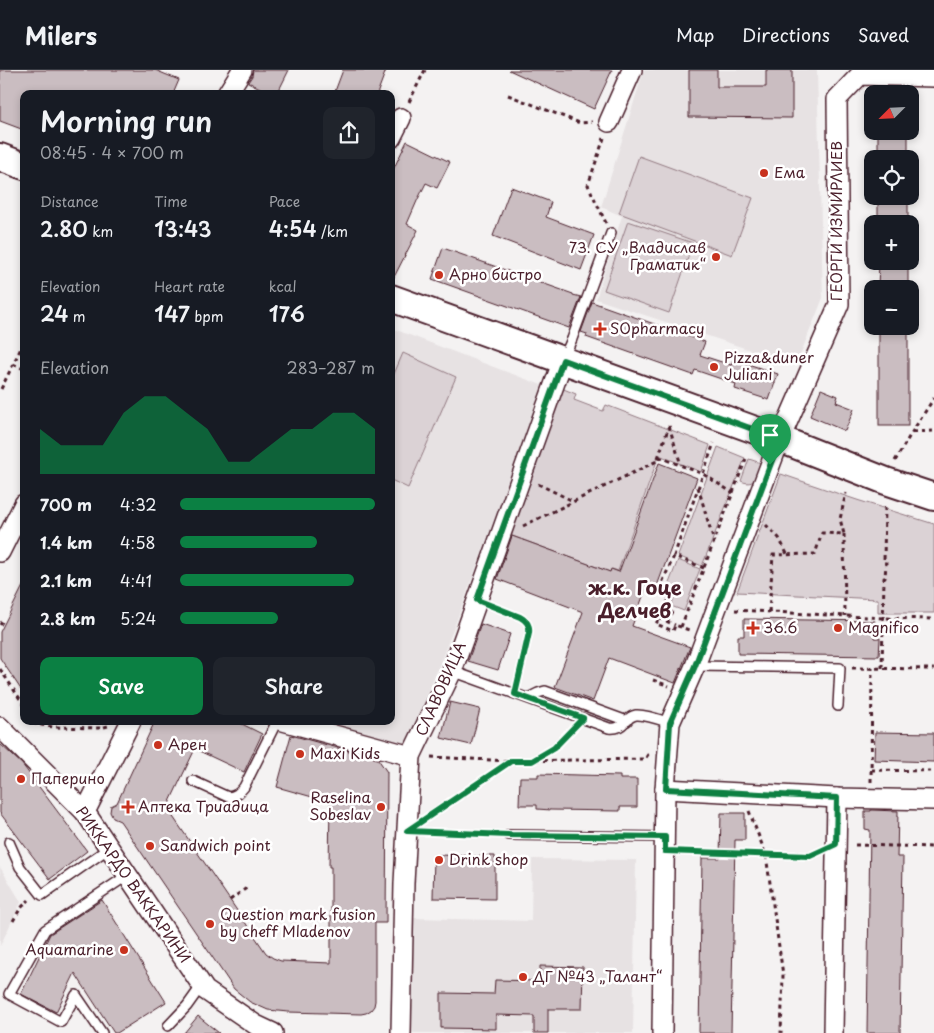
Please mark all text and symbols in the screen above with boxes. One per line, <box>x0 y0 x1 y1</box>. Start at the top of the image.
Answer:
text: Milers <box>25 17 97 53</box>
text: Map <box>676 21 714 48</box>
text: Directions <box>742 21 830 48</box>
text: Saved <box>858 21 909 48</box>
north arrow <box>864 85 919 140</box>
map controls <box>864 85 919 335</box>
text: Morning run <box>40 99 212 142</box>
button: share <box>323 107 375 159</box>
text: 08:45 · 4 × 700 m <box>40 140 184 164</box>
street label: ГЕОРГИ ИЗМИРЛИЕВ <box>824 141 847 301</box>
button: locate <box>864 150 919 205</box>
place label: Ема <box>774 160 806 183</box>
marker: Ема <box>758 167 770 179</box>
text: Distance <box>40 191 99 212</box>
text: Time <box>154 191 187 212</box>
text: Pace <box>269 191 300 212</box>
text: 2.80 <box>40 212 88 244</box>
text: 13:43 <box>154 212 212 244</box>
text: 4:54 <box>269 212 317 244</box>
button: + <box>864 215 919 270</box>
text: km <box>88 221 113 242</box>
text: /km <box>317 221 348 242</box>
place label: 73. СУ „Владислав Граматик“ <box>569 235 706 275</box>
marker: 73. СУ „Владислав Граматик“ <box>710 251 722 263</box>
place label: Арно бистро <box>449 262 542 285</box>
marker: Арно бистро <box>433 269 445 281</box>
text: Elevation <box>40 276 100 297</box>
text: Heart rate <box>154 276 225 297</box>
text: kcal <box>269 276 297 297</box>
button: − <box>864 280 919 335</box>
text: 24 <box>40 297 68 329</box>
text: 147 <box>154 297 190 329</box>
text: 176 <box>269 297 305 329</box>
text: m <box>68 306 86 327</box>
text: bpm <box>190 306 223 327</box>
place label: SOpharmacy <box>610 316 705 339</box>
marker: SOpharmacy <box>594 323 606 335</box>
place label: Pizza&duner Juliani <box>724 345 814 385</box>
text: Elevation <box>40 355 109 379</box>
text: 283–287 m <box>287 355 375 379</box>
marker: Pizza&duner Juliani <box>708 361 720 373</box>
pin <box>749 414 791 465</box>
icon: arrive <box>756 421 784 449</box>
text: 700 m <box>40 492 92 516</box>
text: 4:32 <box>120 492 157 516</box>
text: 1.4 km <box>40 530 92 554</box>
text: 4:58 <box>120 530 155 554</box>
text: 2.1 km <box>40 568 92 592</box>
text: 4:41 <box>120 568 152 592</box>
district label: ж.к. Гоце Делчев <box>588 572 682 625</box>
text: 2.8 km <box>40 606 95 630</box>
text: 5:24 <box>120 606 156 630</box>
place label: 36.6 <box>763 615 797 638</box>
place label: Magnifico <box>848 615 919 638</box>
marker: 36.6 <box>747 622 759 634</box>
marker: Magnifico <box>832 622 844 634</box>
street label: СЛАВОВИЦА <box>409 637 471 739</box>
button: Save <box>40 657 203 715</box>
button: Share <box>213 657 375 715</box>
place label: Арен <box>168 732 207 755</box>
marker: Арен <box>152 739 164 751</box>
place label: Maxi Kids <box>310 741 380 764</box>
marker: Maxi Kids <box>294 748 306 760</box>
place label: Паперино <box>31 766 105 789</box>
marker: Паперино <box>15 773 27 785</box>
place label: Raselina Sobeslav <box>309 785 372 825</box>
place label: Аптека Триадица <box>138 794 269 817</box>
street label: РИККАРДО ВАККАРИНИ <box>71 801 197 967</box>
marker: Аптека Триадица <box>122 801 134 813</box>
marker: Raselina Sobeslav <box>375 801 387 813</box>
place label: Sandwich point <box>160 833 271 856</box>
marker: Sandwich point <box>144 840 156 852</box>
place label: Drink shop <box>449 847 528 870</box>
marker: Drink shop <box>433 854 445 866</box>
place label: Question mark fusion by cheff Mladenov <box>220 902 376 942</box>
marker: Question mark fusion by cheff Mladenov <box>204 918 216 930</box>
place label: Aquamarine <box>25 937 114 960</box>
marker: Aquamarine <box>118 944 130 956</box>
place label: ДГ №43 „Талант“ <box>532 964 662 987</box>
marker: ДГ №43 „Талант“ <box>517 971 529 983</box>

